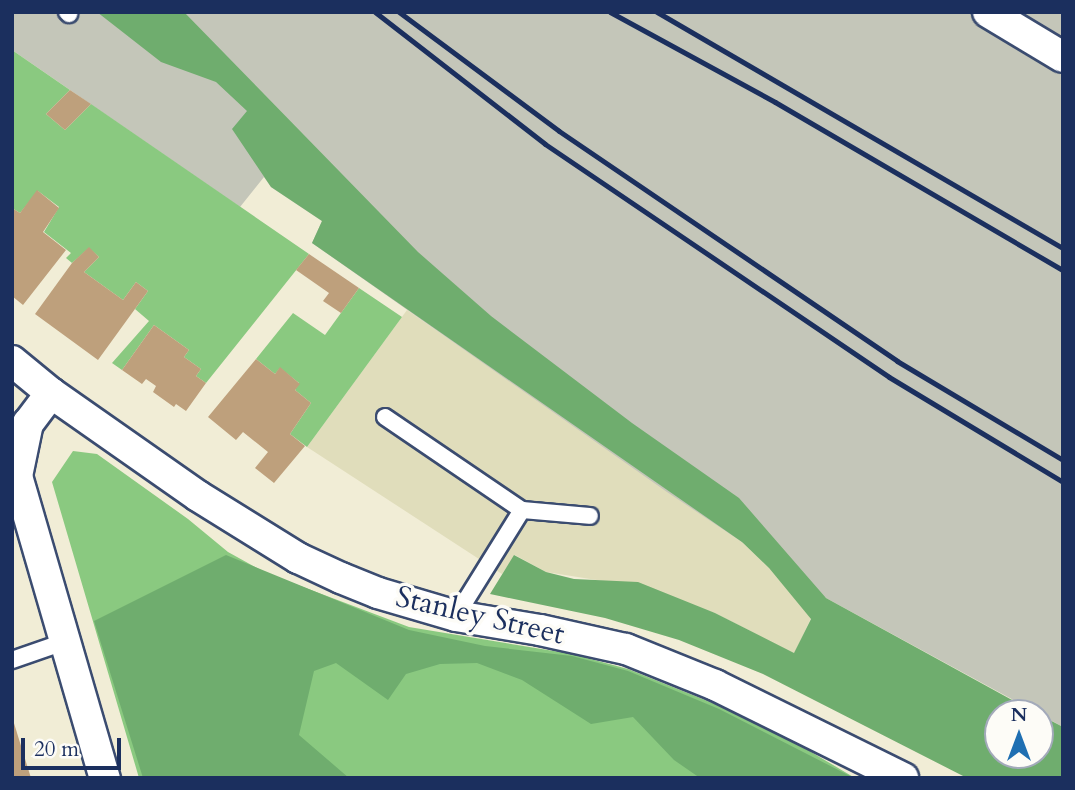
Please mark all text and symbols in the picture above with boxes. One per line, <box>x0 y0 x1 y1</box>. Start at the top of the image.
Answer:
street label: Stanley Street <box>392 579 568 653</box>
north arrow <box>984 699 1054 769</box>
text: N <box>1011 702 1027 728</box>
scale bar <box>24 724 124 768</box>
text: 20 m <box>34 735 79 764</box>

